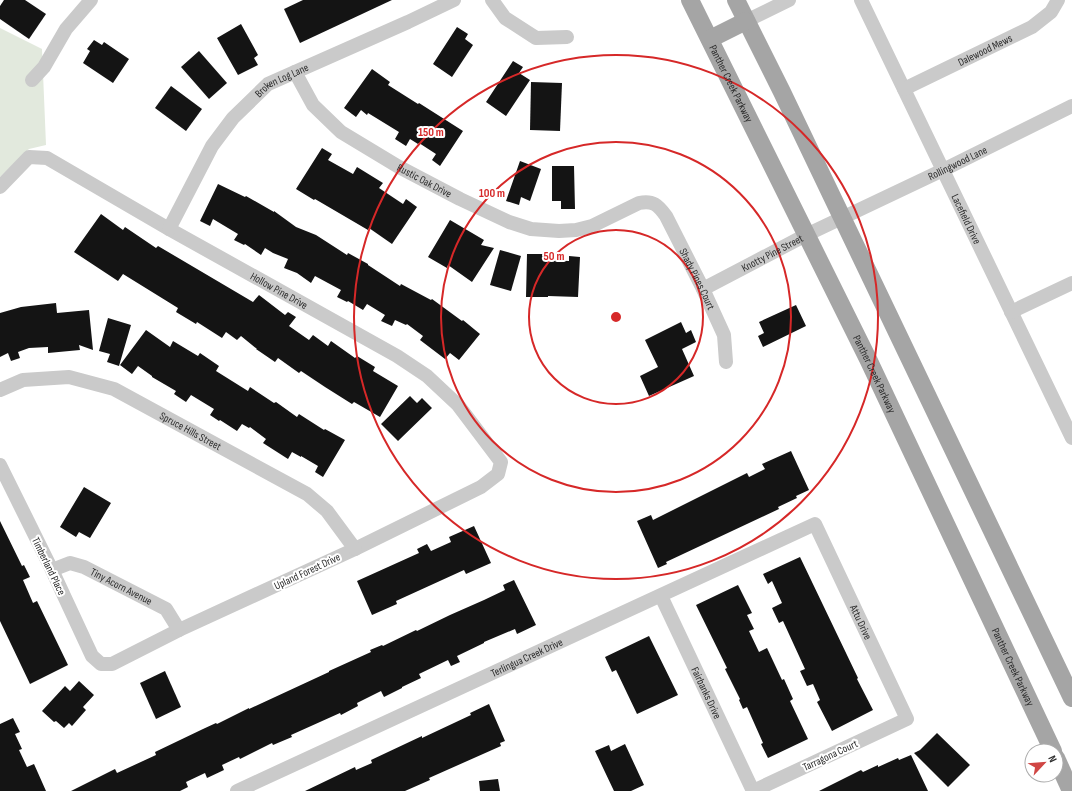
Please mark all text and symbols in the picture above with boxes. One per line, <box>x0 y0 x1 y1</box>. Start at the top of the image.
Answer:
street label: Dalewood Mews <box>956 32 1015 69</box>
street label: Panther Creek Parkway <box>706 43 756 125</box>
street label: Broken Log Lane <box>252 61 311 100</box>
text: 150 m <box>418 125 444 140</box>
street label: Rollingwood Lane <box>926 143 989 183</box>
street label: Rustic Oak Drive <box>395 161 454 201</box>
text: 100 m <box>479 186 505 201</box>
street label: Lacefield Drive <box>948 192 984 246</box>
street label: Knotty Pine Street <box>739 231 806 275</box>
street label: Shady Pines Court <box>676 246 718 312</box>
text: 50 m <box>544 249 564 264</box>
street label: Hollow Pine Drive <box>248 270 310 312</box>
centre of rings <box>609 310 623 324</box>
street label: Panther Creek Parkway <box>850 333 899 416</box>
street label: Spruce Hills Street <box>157 409 224 453</box>
street label: Timberland Place <box>29 535 68 597</box>
street label: Upland Forest Drive <box>272 550 342 592</box>
street label: Tiny Acorn Avenue <box>88 565 154 608</box>
street label: Attu Drive <box>847 602 875 642</box>
street label: Panther Creek Parkway <box>989 626 1037 709</box>
street label: Terlingua Creek Drive <box>489 635 565 680</box>
street label: Fairbanks Drive <box>688 665 724 721</box>
street label: Tarragona Court <box>801 737 860 774</box>
north arrow <box>1024 743 1064 783</box>
text: N <box>1045 753 1060 764</box>

